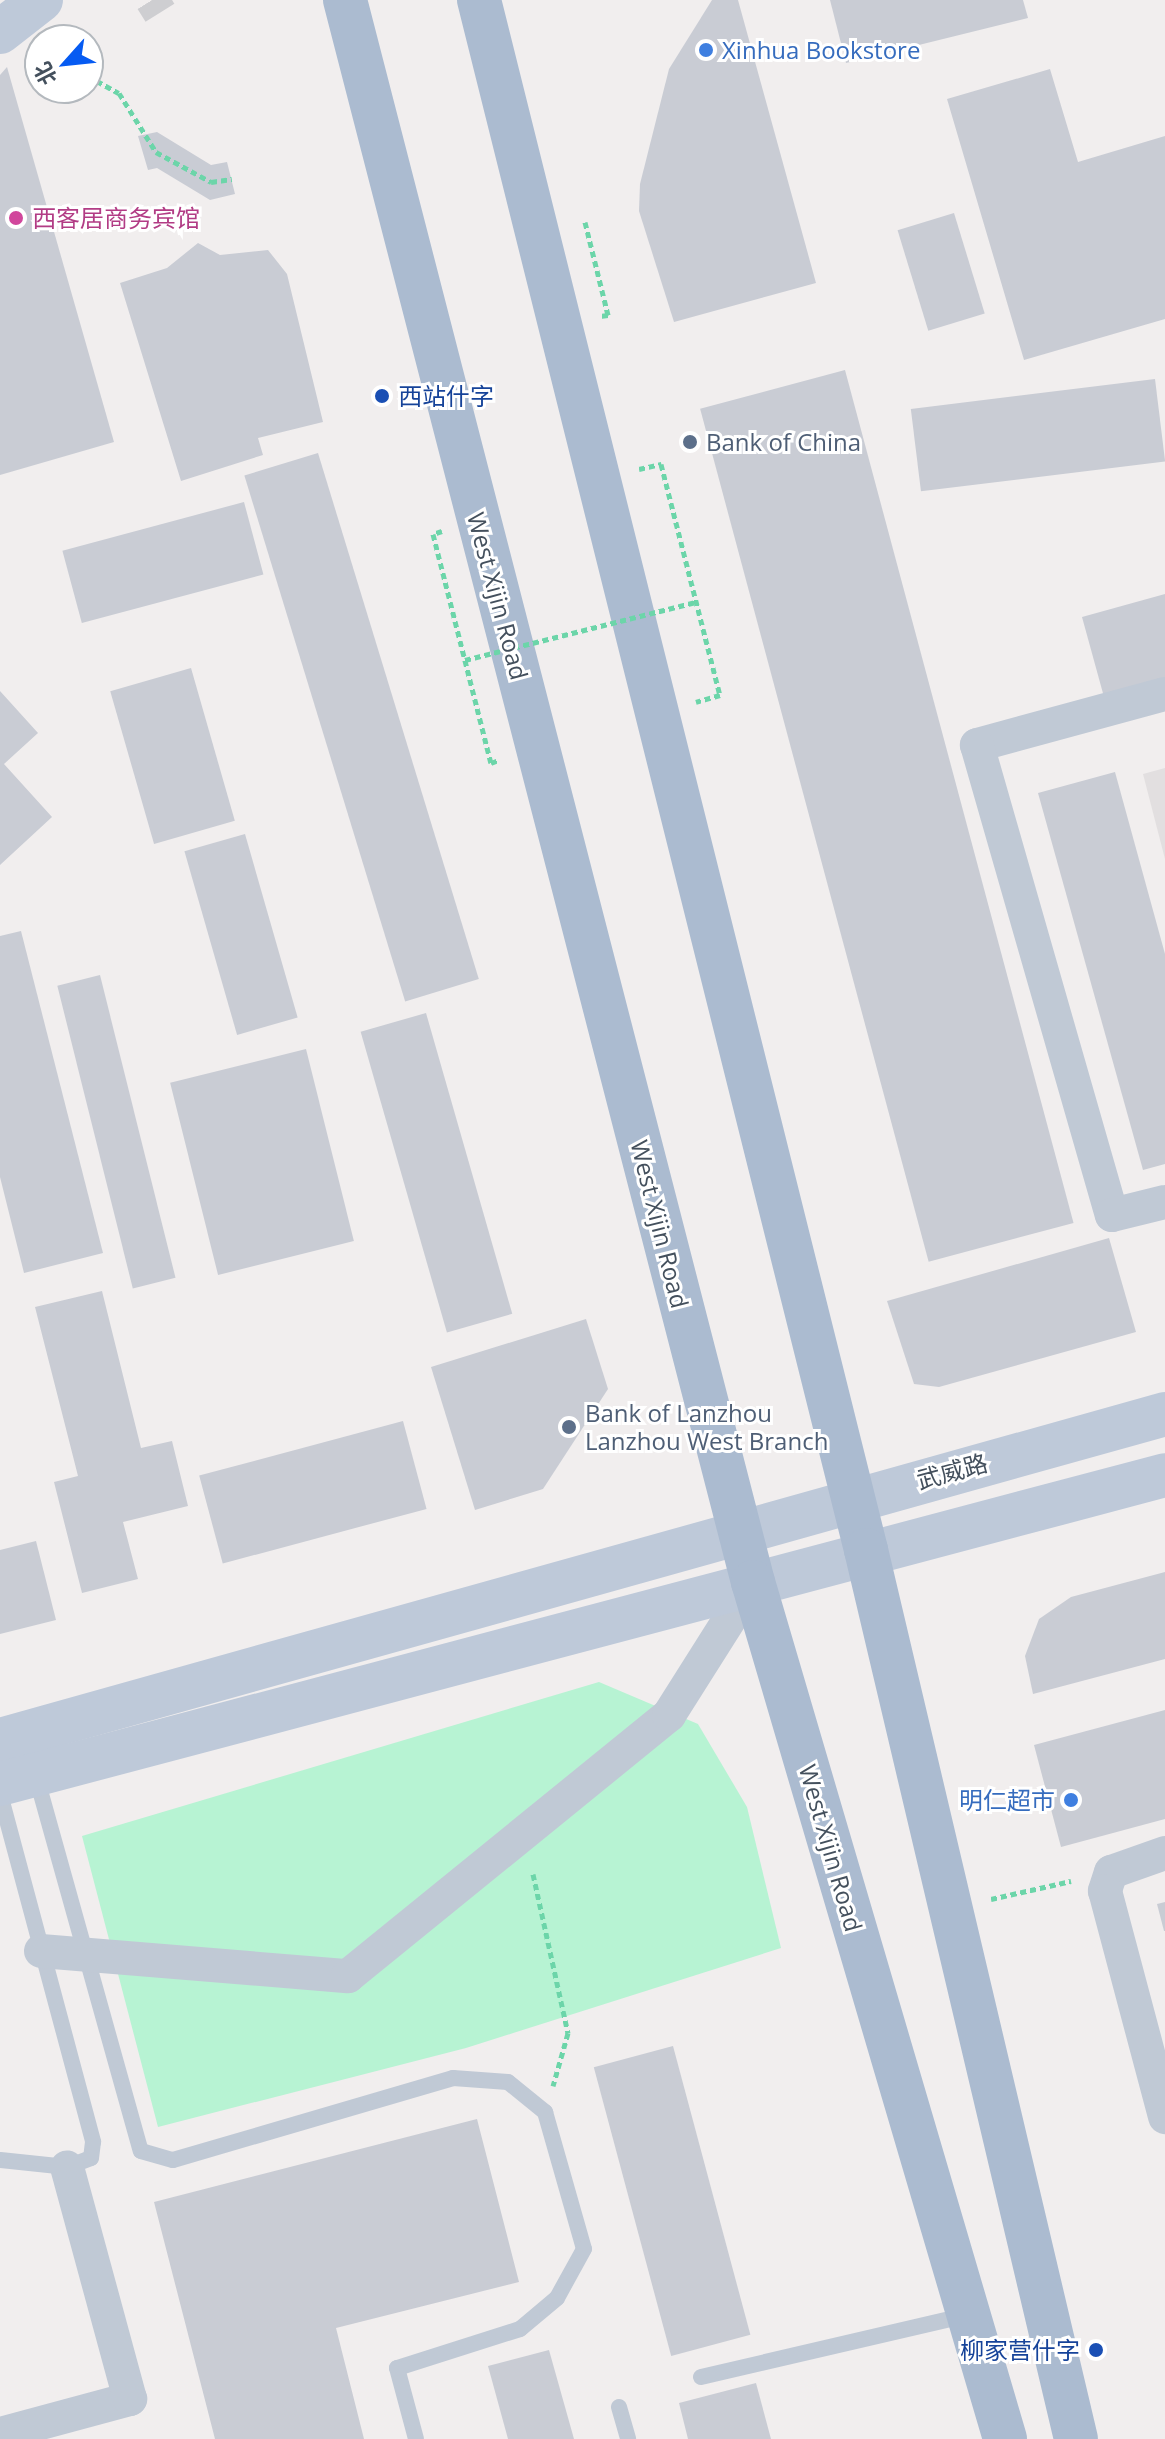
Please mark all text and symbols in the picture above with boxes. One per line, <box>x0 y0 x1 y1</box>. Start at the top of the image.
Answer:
north arrow <box>24 24 104 104</box>
place label: Xinhua Bookstore <box>722 36 920 64</box>
marker: Xinhua Bookstore <box>697 41 715 59</box>
text: 北 <box>26 57 63 91</box>
place label: 西客居商务宾馆 <box>32 204 200 232</box>
marker: 西客居商务宾馆 <box>7 209 25 227</box>
place label: 西站什字 <box>398 382 494 410</box>
marker: 西站什字 <box>373 387 391 405</box>
place label: Bank of China <box>706 428 861 456</box>
marker: Bank of China <box>681 433 699 451</box>
street label: West Xijin Road <box>462 509 534 683</box>
street label: West Xijin Road <box>625 1137 695 1311</box>
place label: Bank of Lanzhou Lanzhou West Branch <box>585 1399 828 1455</box>
marker: Bank of Lanzhou Lanzhou West Branch <box>560 1418 578 1436</box>
street label: 武威路 <box>913 1448 991 1494</box>
street label: West Xijin Road <box>793 1761 869 1935</box>
place label: 明仁超市 <box>959 1786 1055 1814</box>
marker: 明仁超市 <box>1062 1791 1080 1809</box>
place label: 柳家营什字 <box>960 2336 1080 2364</box>
marker: 柳家营什字 <box>1087 2341 1105 2359</box>

